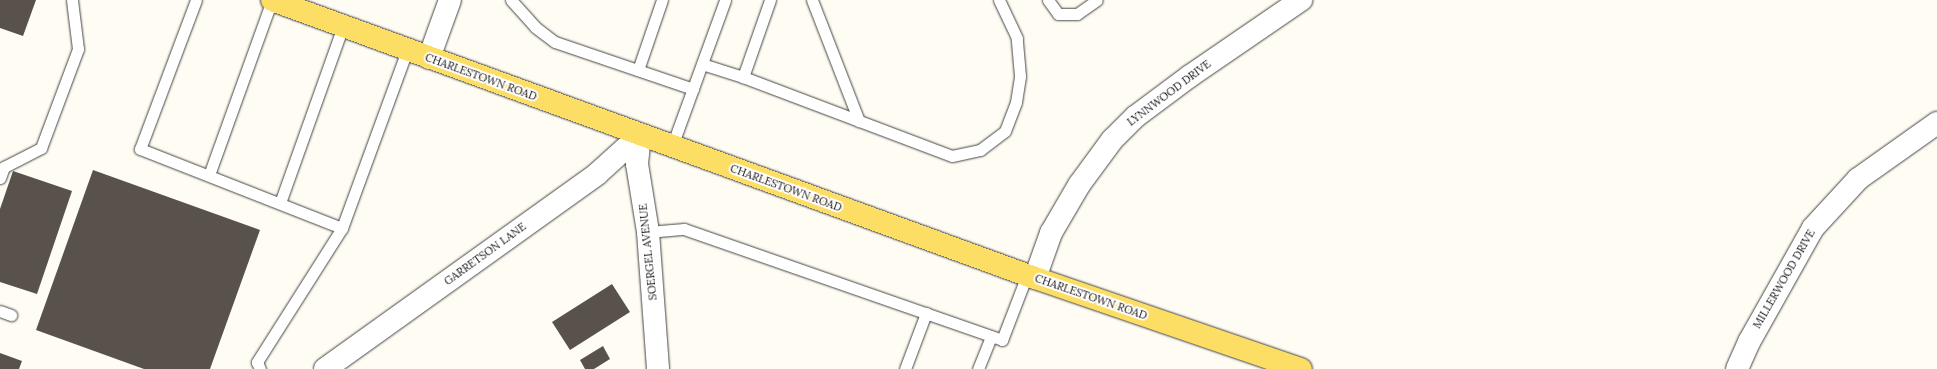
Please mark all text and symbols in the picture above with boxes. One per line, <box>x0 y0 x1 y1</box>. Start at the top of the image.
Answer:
street label: CHARLESTOWN ROAD <box>423 51 539 103</box>
street label: LYNNWOOD DRIVE <box>1125 57 1213 129</box>
street label: CHARLESTOWN ROAD <box>728 162 844 214</box>
street label: SOERGEL AVENUE <box>636 203 660 301</box>
street label: GARRETSON LANE <box>442 220 528 288</box>
street label: MILLERWOOD DRIVE <box>1750 227 1818 331</box>
street label: CHARLESTOWN ROAD <box>1033 272 1149 322</box>

